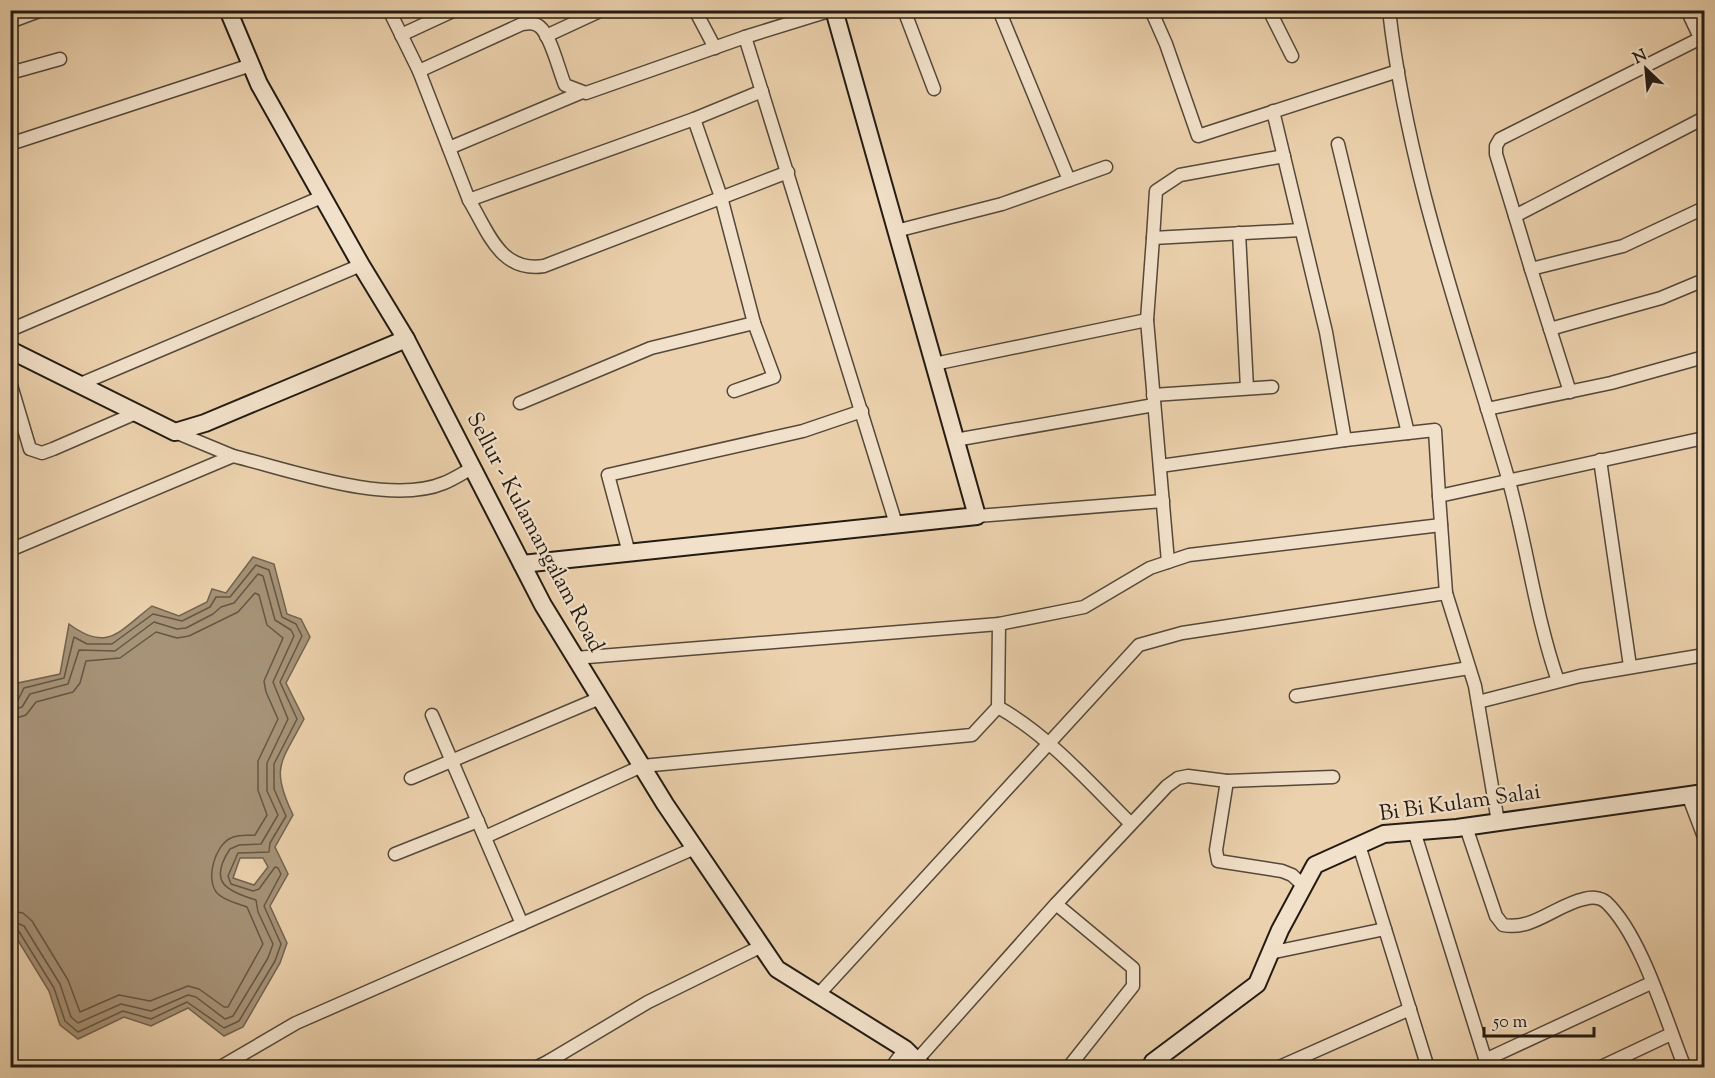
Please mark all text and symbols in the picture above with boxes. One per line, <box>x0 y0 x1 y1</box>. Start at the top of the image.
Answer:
north arrow <box>1616 39 1676 99</box>
text: N <box>1630 45 1652 71</box>
street label: Sellur - Kulamangalam Road <box>457 407 611 659</box>
street label: Bi Bi Kulam Salai <box>1377 777 1543 831</box>
scale bar <box>1484 1000 1594 1038</box>
text: 50 m <box>1492 1010 1528 1036</box>

